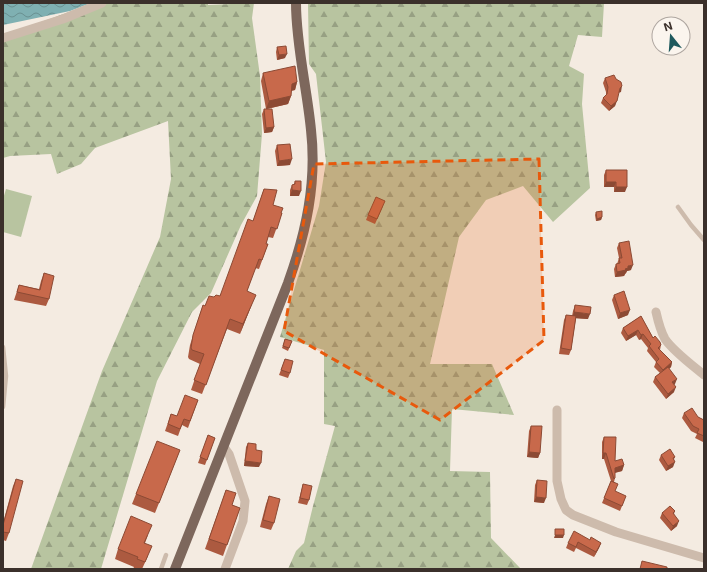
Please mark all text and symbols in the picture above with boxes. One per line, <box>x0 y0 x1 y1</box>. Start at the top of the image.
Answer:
north arrow <box>651 16 691 56</box>
text: N <box>662 19 674 34</box>

